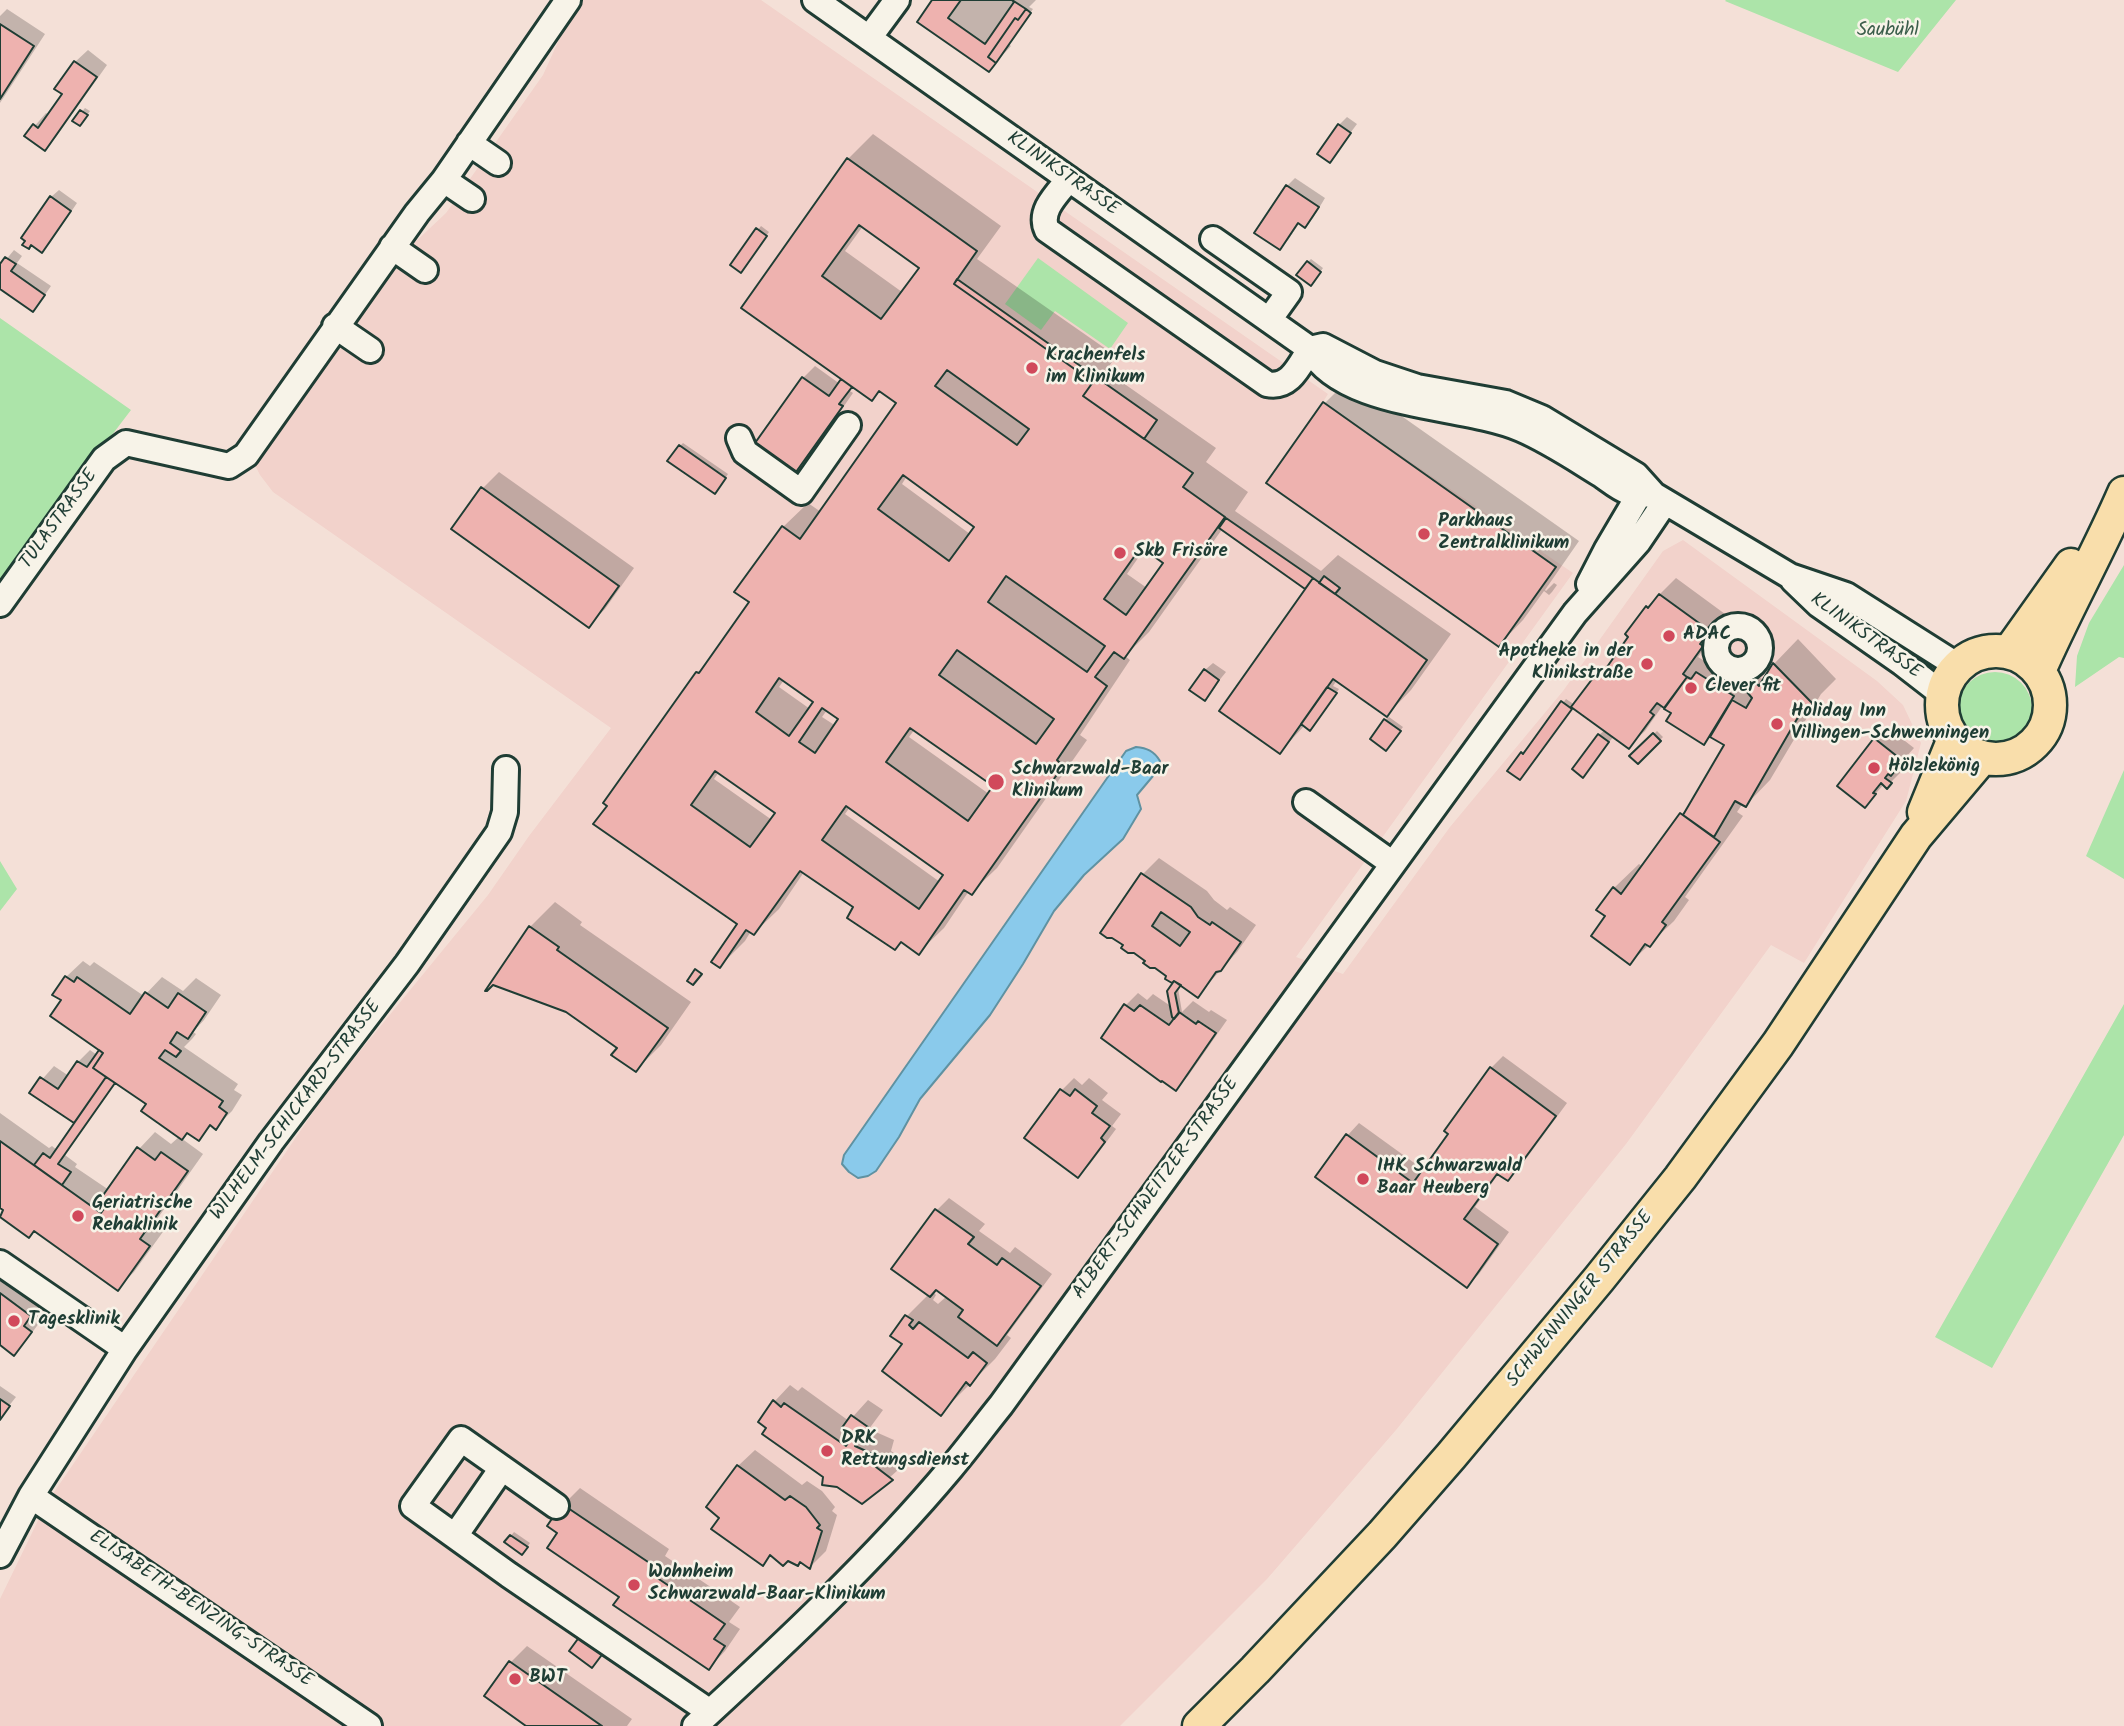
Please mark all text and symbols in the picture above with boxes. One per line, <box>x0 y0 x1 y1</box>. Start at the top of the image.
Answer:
park label: Saubühl <box>1857 21 1919 43</box>
street label: KLINIKSTRASSE <box>1002 128 1122 222</box>
place label: Krachenfels im Klinikum <box>1046 346 1145 390</box>
marker: Krachenfels im Klinikum <box>1024 360 1040 376</box>
street label: TULASTRASSE <box>16 466 104 574</box>
place label: Parkhaus Zentralklinikum <box>1438 512 1569 556</box>
marker: Parkhaus Zentralklinikum <box>1416 526 1432 542</box>
place label: Skb Frisöre <box>1134 542 1228 564</box>
marker: Skb Frisöre <box>1112 545 1128 561</box>
street label: KLINIKSTRASSE <box>1805 589 1925 685</box>
place label: ADAC <box>1683 625 1731 647</box>
marker: ADAC <box>1661 628 1677 644</box>
place label: Apotheke in der Klinikstraße <box>1498 642 1633 686</box>
marker: Apotheke in der Klinikstraße <box>1639 656 1655 672</box>
place label: Clever fit <box>1705 677 1781 699</box>
marker: Clever fit <box>1683 680 1699 696</box>
place label: Holiday Inn Villingen-Schwenningen <box>1791 702 1989 746</box>
marker: Holiday Inn Villingen-Schwenningen <box>1769 716 1785 732</box>
place label: Hölzlekönig <box>1888 757 1980 779</box>
place label: Schwarzwald-Baar Klinikum <box>1012 760 1168 804</box>
marker: Hölzlekönig <box>1866 760 1882 776</box>
marker: Schwarzwald-Baar Klinikum <box>986 772 1006 792</box>
street label: WILHELM-SCHICKARD-STRASSE <box>207 996 387 1226</box>
street label: ALBERT-SCHWEITZER-STRASSE <box>1069 1074 1245 1304</box>
place label: IHK Schwarzwald Baar Heuberg <box>1377 1157 1522 1201</box>
marker: IHK Schwarzwald Baar Heuberg <box>1355 1171 1371 1187</box>
place label: Geriatrische Rehaklinik <box>92 1194 193 1238</box>
street label: SCHWENNINGER STRASSE <box>1503 1207 1659 1393</box>
marker: Geriatrische Rehaklinik <box>70 1208 86 1224</box>
place label: Tagesklinik <box>28 1310 120 1332</box>
marker: Tagesklinik <box>6 1313 22 1329</box>
place label: DRK Rettungsdienst <box>841 1429 969 1473</box>
marker: DRK Rettungsdienst <box>819 1443 835 1459</box>
street label: ELISABETH-BENZING-STRASSE <box>84 1526 316 1694</box>
place label: Wohnheim Schwarzwald-Baar-Klinikum <box>648 1563 885 1607</box>
marker: Wohnheim Schwarzwald-Baar-Klinikum <box>626 1577 642 1593</box>
place label: BWT <box>529 1668 566 1690</box>
marker: BWT <box>507 1671 523 1687</box>

